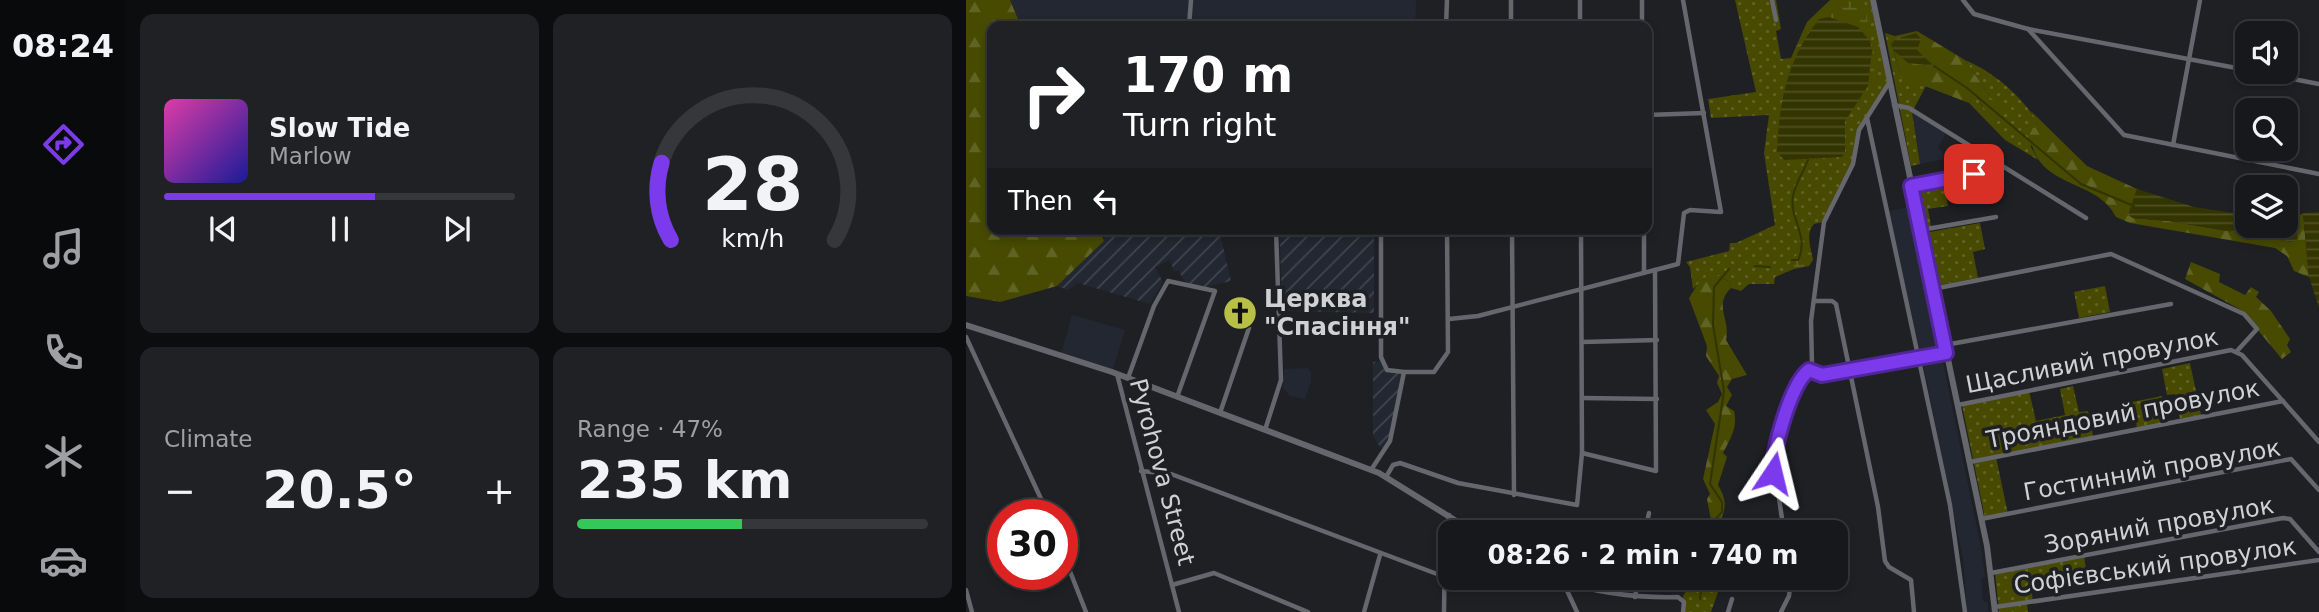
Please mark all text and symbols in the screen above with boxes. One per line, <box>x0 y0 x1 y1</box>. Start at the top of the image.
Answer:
map controls <box>2235 21 2298 238</box>
button: sound <box>2235 21 2298 84</box>
text: 08:24 <box>12 27 114 65</box>
text: 170 m <box>1123 47 1293 104</box>
icon: right <box>1008 49 1099 140</box>
button: search <box>2235 98 2298 161</box>
text: Turn right <box>1123 106 1276 144</box>
text: Slow Tide <box>269 113 410 143</box>
icon: directions <box>39 120 88 169</box>
text: 28 <box>702 142 803 227</box>
text: Marlow <box>269 143 352 169</box>
pin <box>1944 144 2004 204</box>
icon: arrive <box>1955 155 1993 193</box>
button: layers <box>2235 175 2298 238</box>
icon: left <box>1087 182 1125 220</box>
text: Then <box>1008 186 1073 216</box>
icon: previous <box>204 210 242 248</box>
icon: pause <box>321 210 359 248</box>
icon: next <box>438 210 476 248</box>
icon: music <box>39 224 88 273</box>
text: km/h <box>721 224 784 253</box>
place label: Церква "Спасіння" <box>1264 285 1410 341</box>
church icon: Церква "Спасіння" <box>1221 294 1259 332</box>
street label: Щасливий провулок <box>1963 323 2221 399</box>
icon: phone <box>39 328 88 377</box>
street label: Трояндовий провулок <box>1983 374 2262 454</box>
street label: Pyrohova Street <box>1124 376 1200 568</box>
text: Range · 47% <box>577 416 723 442</box>
text: Climate <box>164 426 253 452</box>
icon: climate <box>39 432 88 481</box>
street label: Гостинний провулок <box>2021 434 2283 506</box>
position arrow <box>1736 436 1810 510</box>
text: 235 km <box>577 450 792 510</box>
text: 20.5° <box>262 460 417 520</box>
text: − <box>164 469 196 513</box>
text: + <box>483 469 515 513</box>
street label: Зоряний провулок <box>2042 491 2276 559</box>
speed limit sign: 30 <box>987 499 1078 590</box>
street label: Софієвський провулок <box>2012 532 2298 600</box>
icon: car <box>39 536 88 585</box>
text: 08:26 · 2 min · 740 m <box>1488 540 1798 570</box>

